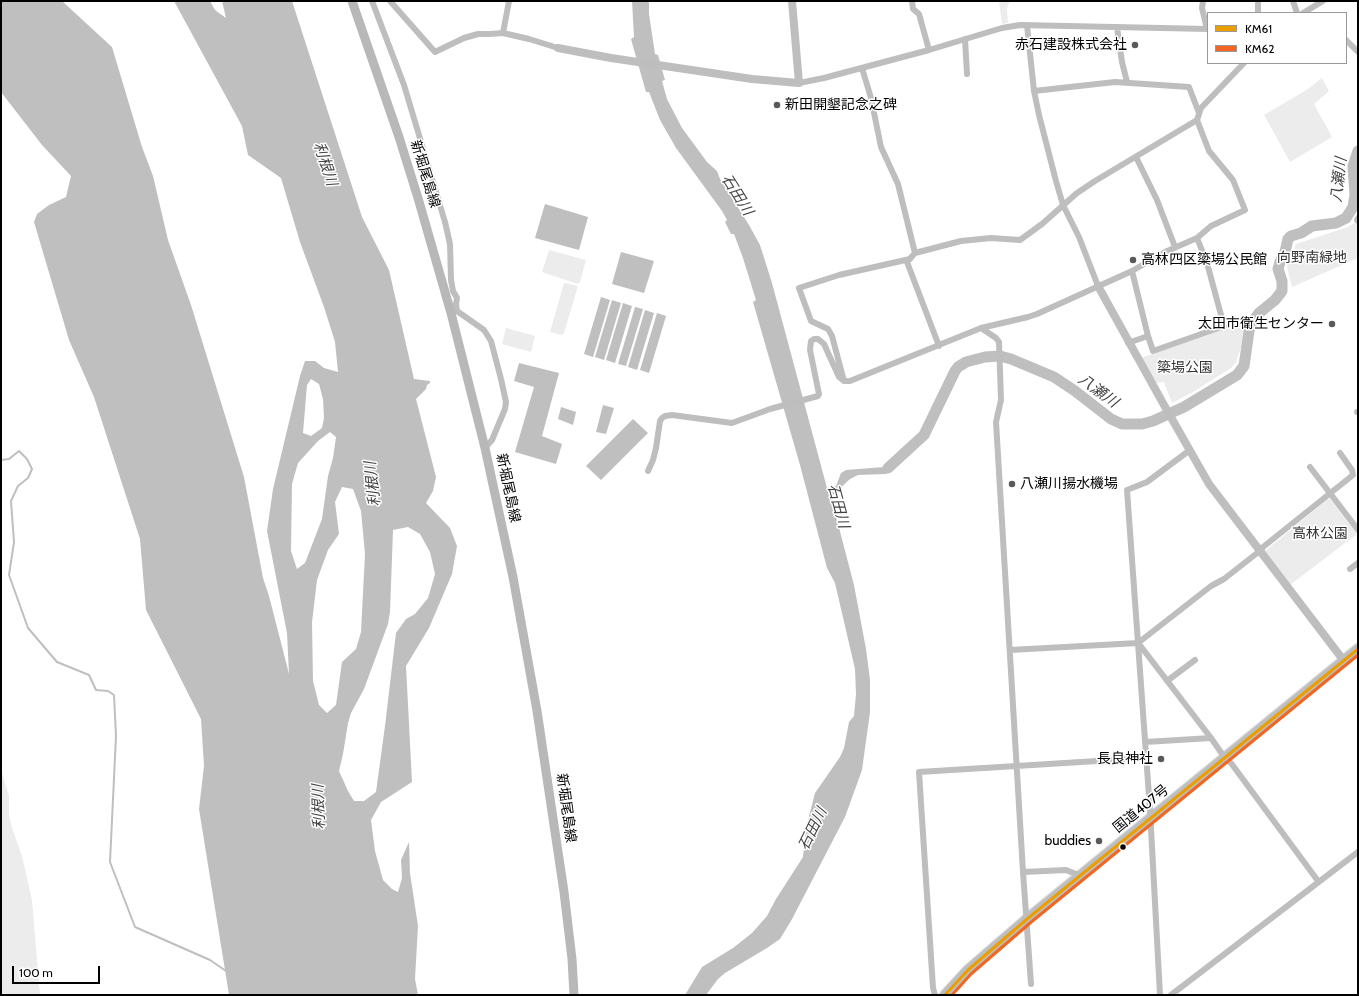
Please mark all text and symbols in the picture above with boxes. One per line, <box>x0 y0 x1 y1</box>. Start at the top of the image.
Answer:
legend <box>1207 12 1347 64</box>
text: KM61 <box>1245 21 1272 36</box>
place label: 赤石建設株式会社 <box>1015 37 1127 53</box>
marker: 赤石建設株式会社 <box>1130 40 1140 50</box>
text: KM62 <box>1245 41 1275 56</box>
place label: 新田開墾記念之碑 <box>785 97 897 113</box>
marker: 新田開墾記念之碑 <box>772 100 782 110</box>
street label: 新堀尾島線 <box>407 138 443 210</box>
water label: 利根川 <box>309 140 341 188</box>
water label: 八瀬川 <box>1327 157 1351 203</box>
water label: 石田川 <box>717 171 757 219</box>
park label: 向野南緑地 <box>1277 250 1347 266</box>
place label: 高林四区簗場公民館 <box>1141 252 1267 268</box>
marker: 高林四区簗場公民館 <box>1128 255 1138 265</box>
place label: 太田市衛生センター <box>1198 316 1324 332</box>
marker: 太田市衛生センター <box>1327 319 1337 329</box>
park label: 簗場公園 <box>1157 360 1213 376</box>
water label: 八瀬川 <box>1075 370 1121 412</box>
street label: 新堀尾島線 <box>493 452 523 524</box>
water label: 利根川 <box>362 461 384 507</box>
place label: 八瀬川揚水機場 <box>1020 476 1118 492</box>
marker: 八瀬川揚水機場 <box>1007 479 1017 489</box>
water label: 石田川 <box>823 482 853 530</box>
park label: 高林公園 <box>1292 526 1348 542</box>
place label: 長良神社 <box>1097 751 1153 767</box>
marker: 長良神社 <box>1156 754 1166 764</box>
street label: 新堀尾島線 <box>553 772 579 844</box>
street label: 国道407号 <box>1110 781 1172 837</box>
water label: 利根川 <box>309 784 329 830</box>
water label: 石田川 <box>795 805 831 853</box>
place label: buddies <box>1044 833 1091 849</box>
marker: buddies <box>1094 836 1104 846</box>
unlabelled marker <box>1118 842 1128 852</box>
scale bar <box>14 958 102 984</box>
text: 100 m <box>19 965 53 980</box>

